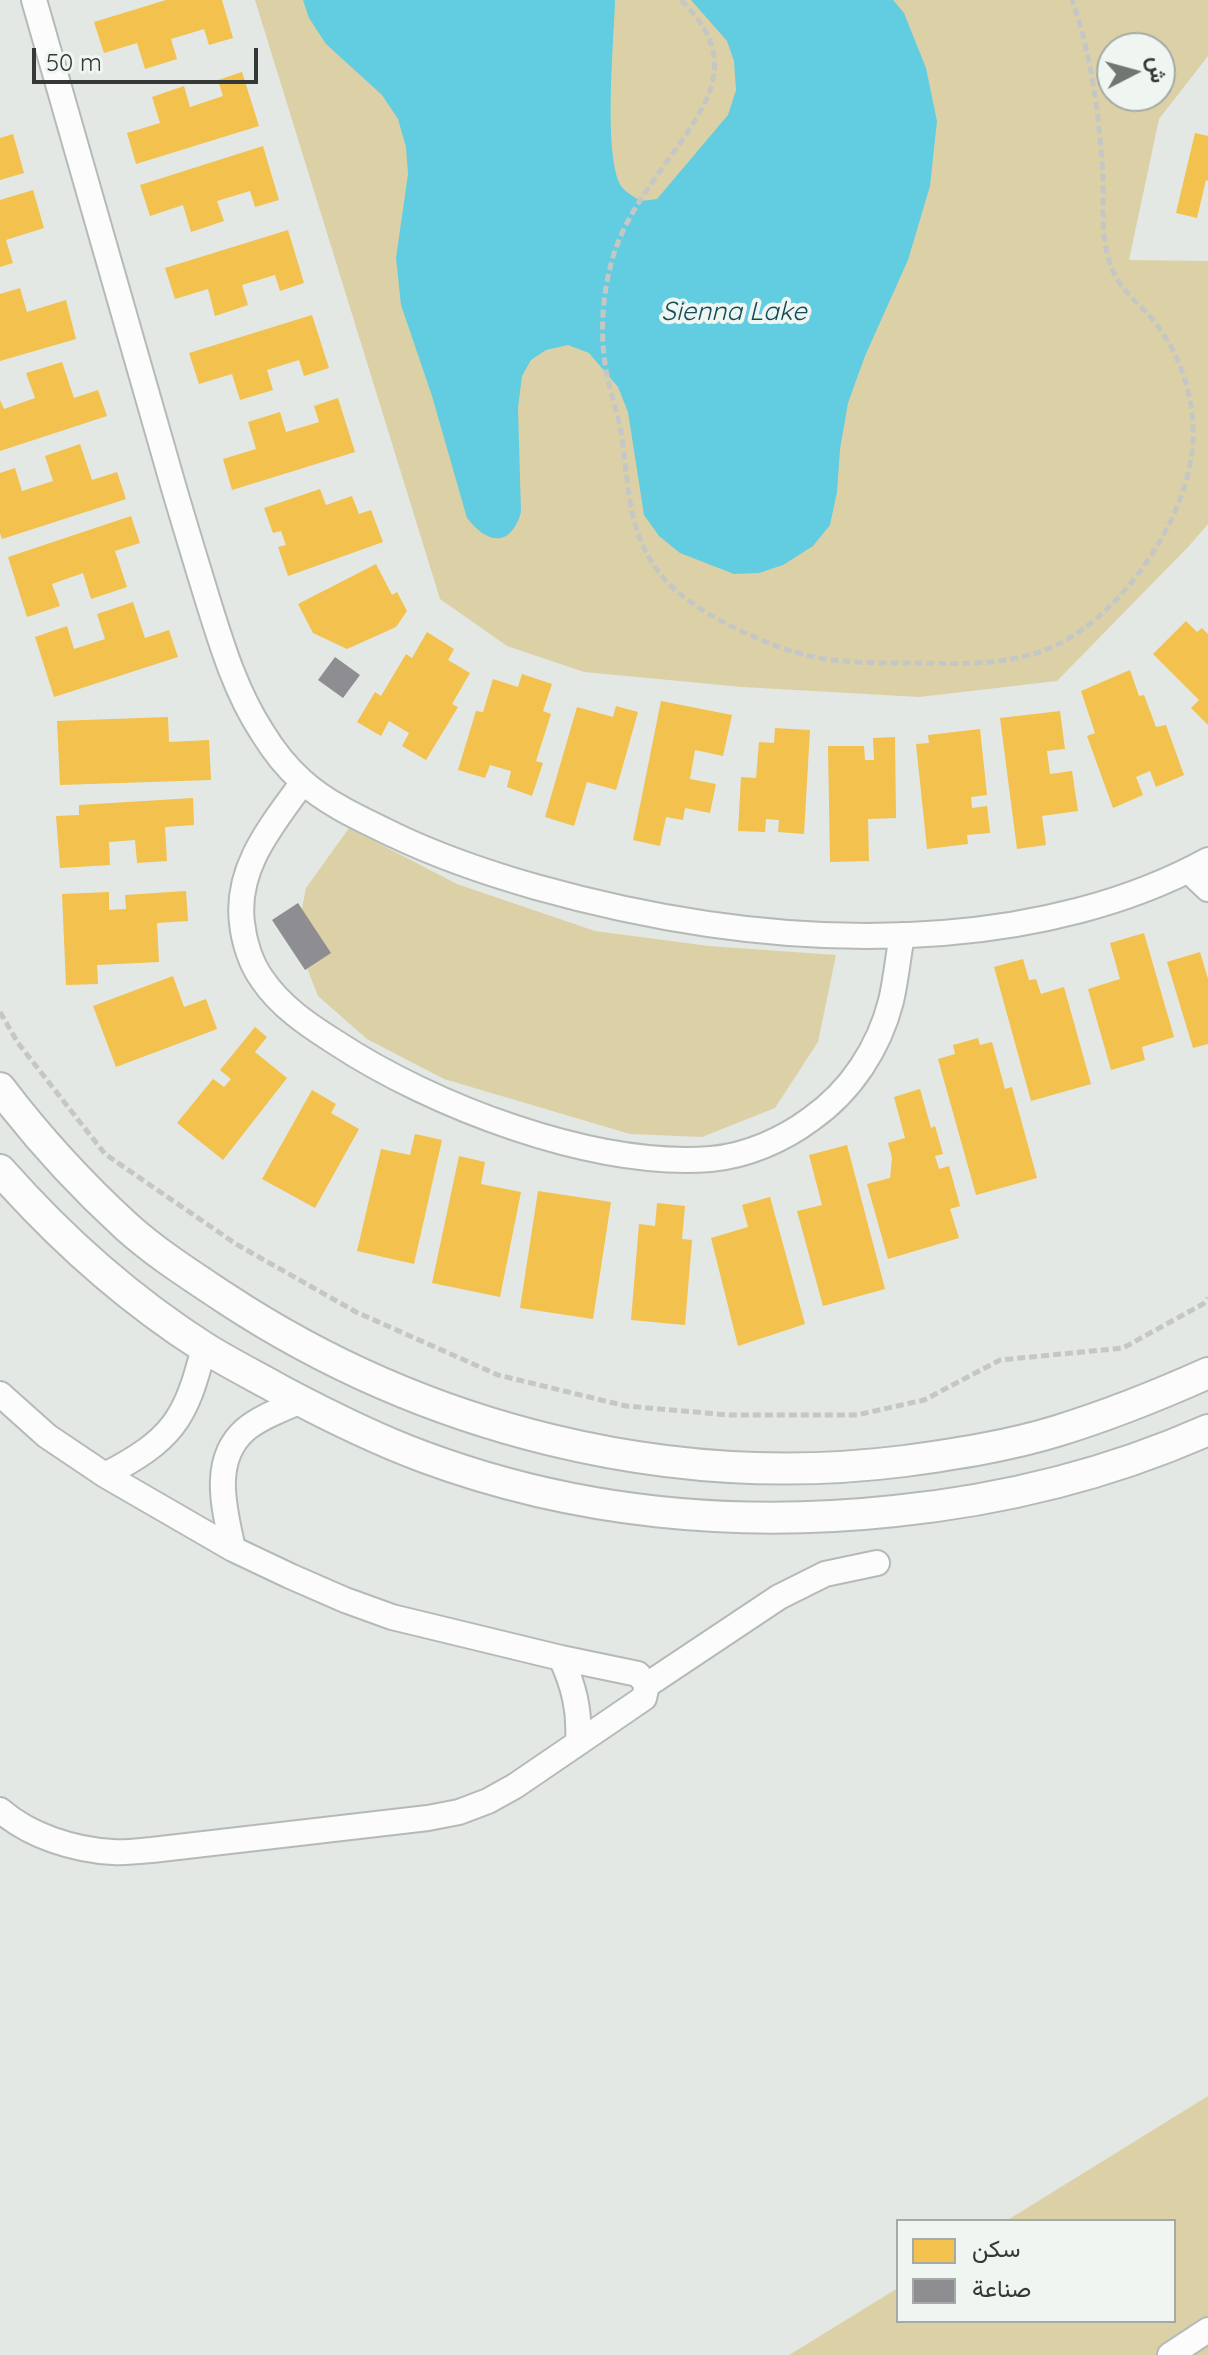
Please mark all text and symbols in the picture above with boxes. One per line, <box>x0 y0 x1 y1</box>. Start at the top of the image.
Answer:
scale bar <box>36 32 262 82</box>
north arrow <box>1096 32 1176 112</box>
text: 50 m <box>46 47 102 77</box>
text: ش <box>1143 55 1173 84</box>
water label: Sienna Lake <box>661 296 807 328</box>
legend <box>896 2219 1176 2323</box>
text: سكن <box>972 2233 1021 2263</box>
text: صناعة <box>972 2273 1031 2303</box>

